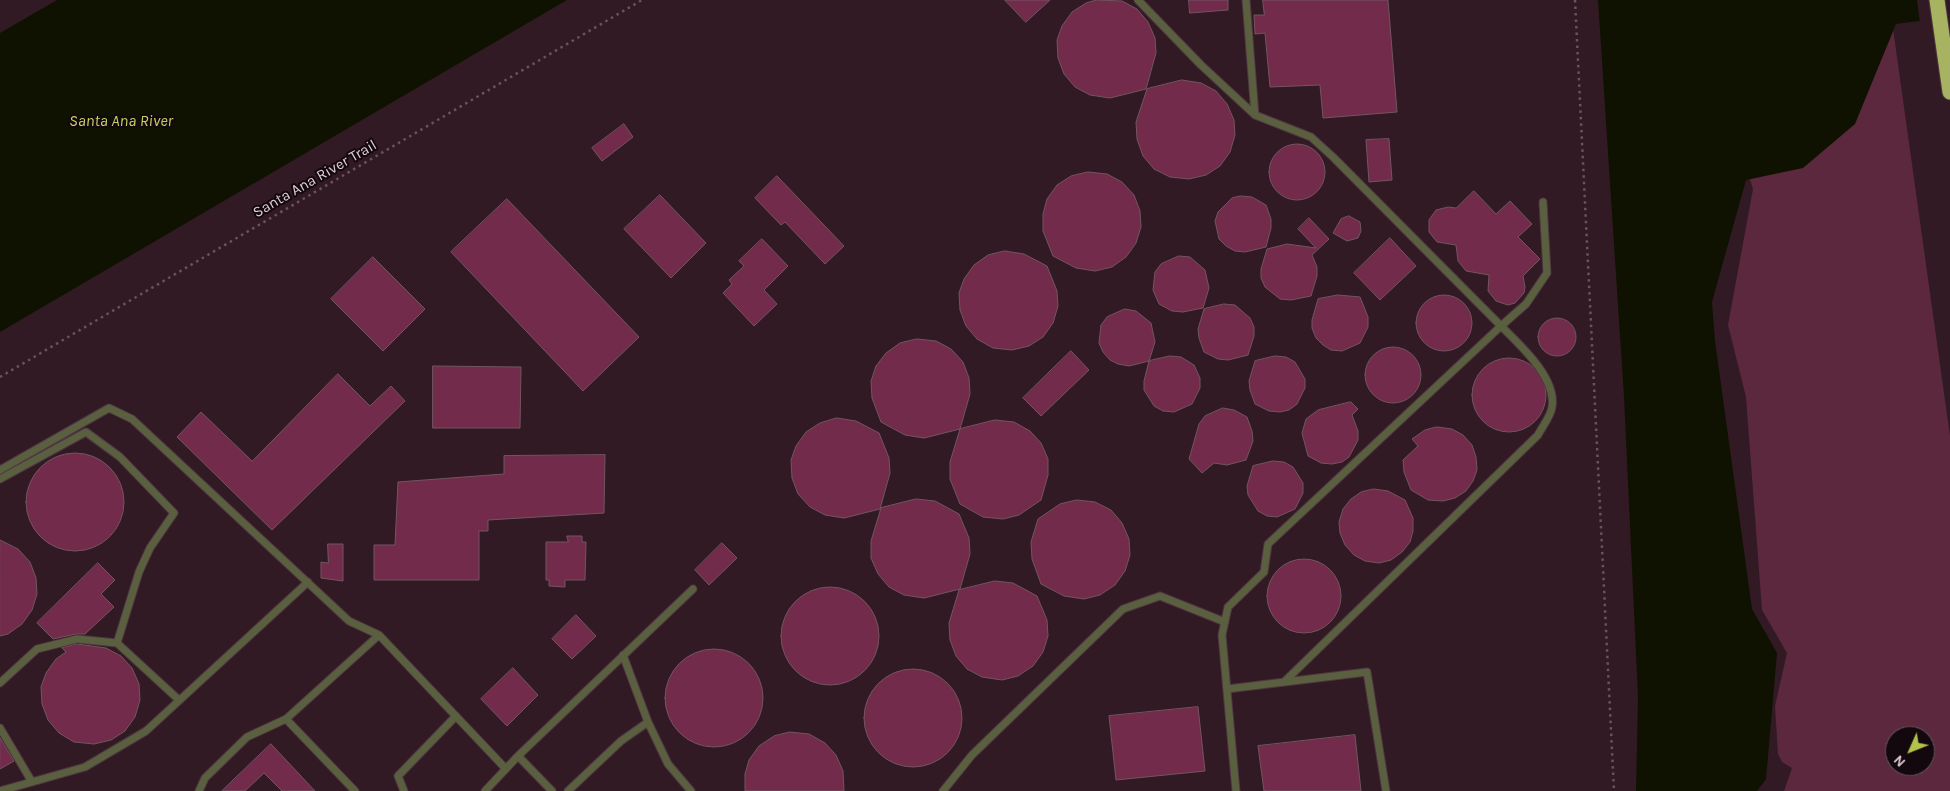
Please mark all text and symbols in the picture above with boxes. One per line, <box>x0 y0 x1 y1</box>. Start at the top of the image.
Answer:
water label: Santa Ana River <box>69 111 173 131</box>
street label: Santa Ana River Trail <box>250 136 380 222</box>
north arrow <box>1885 726 1935 776</box>
text: N <box>1890 752 1909 771</box>

